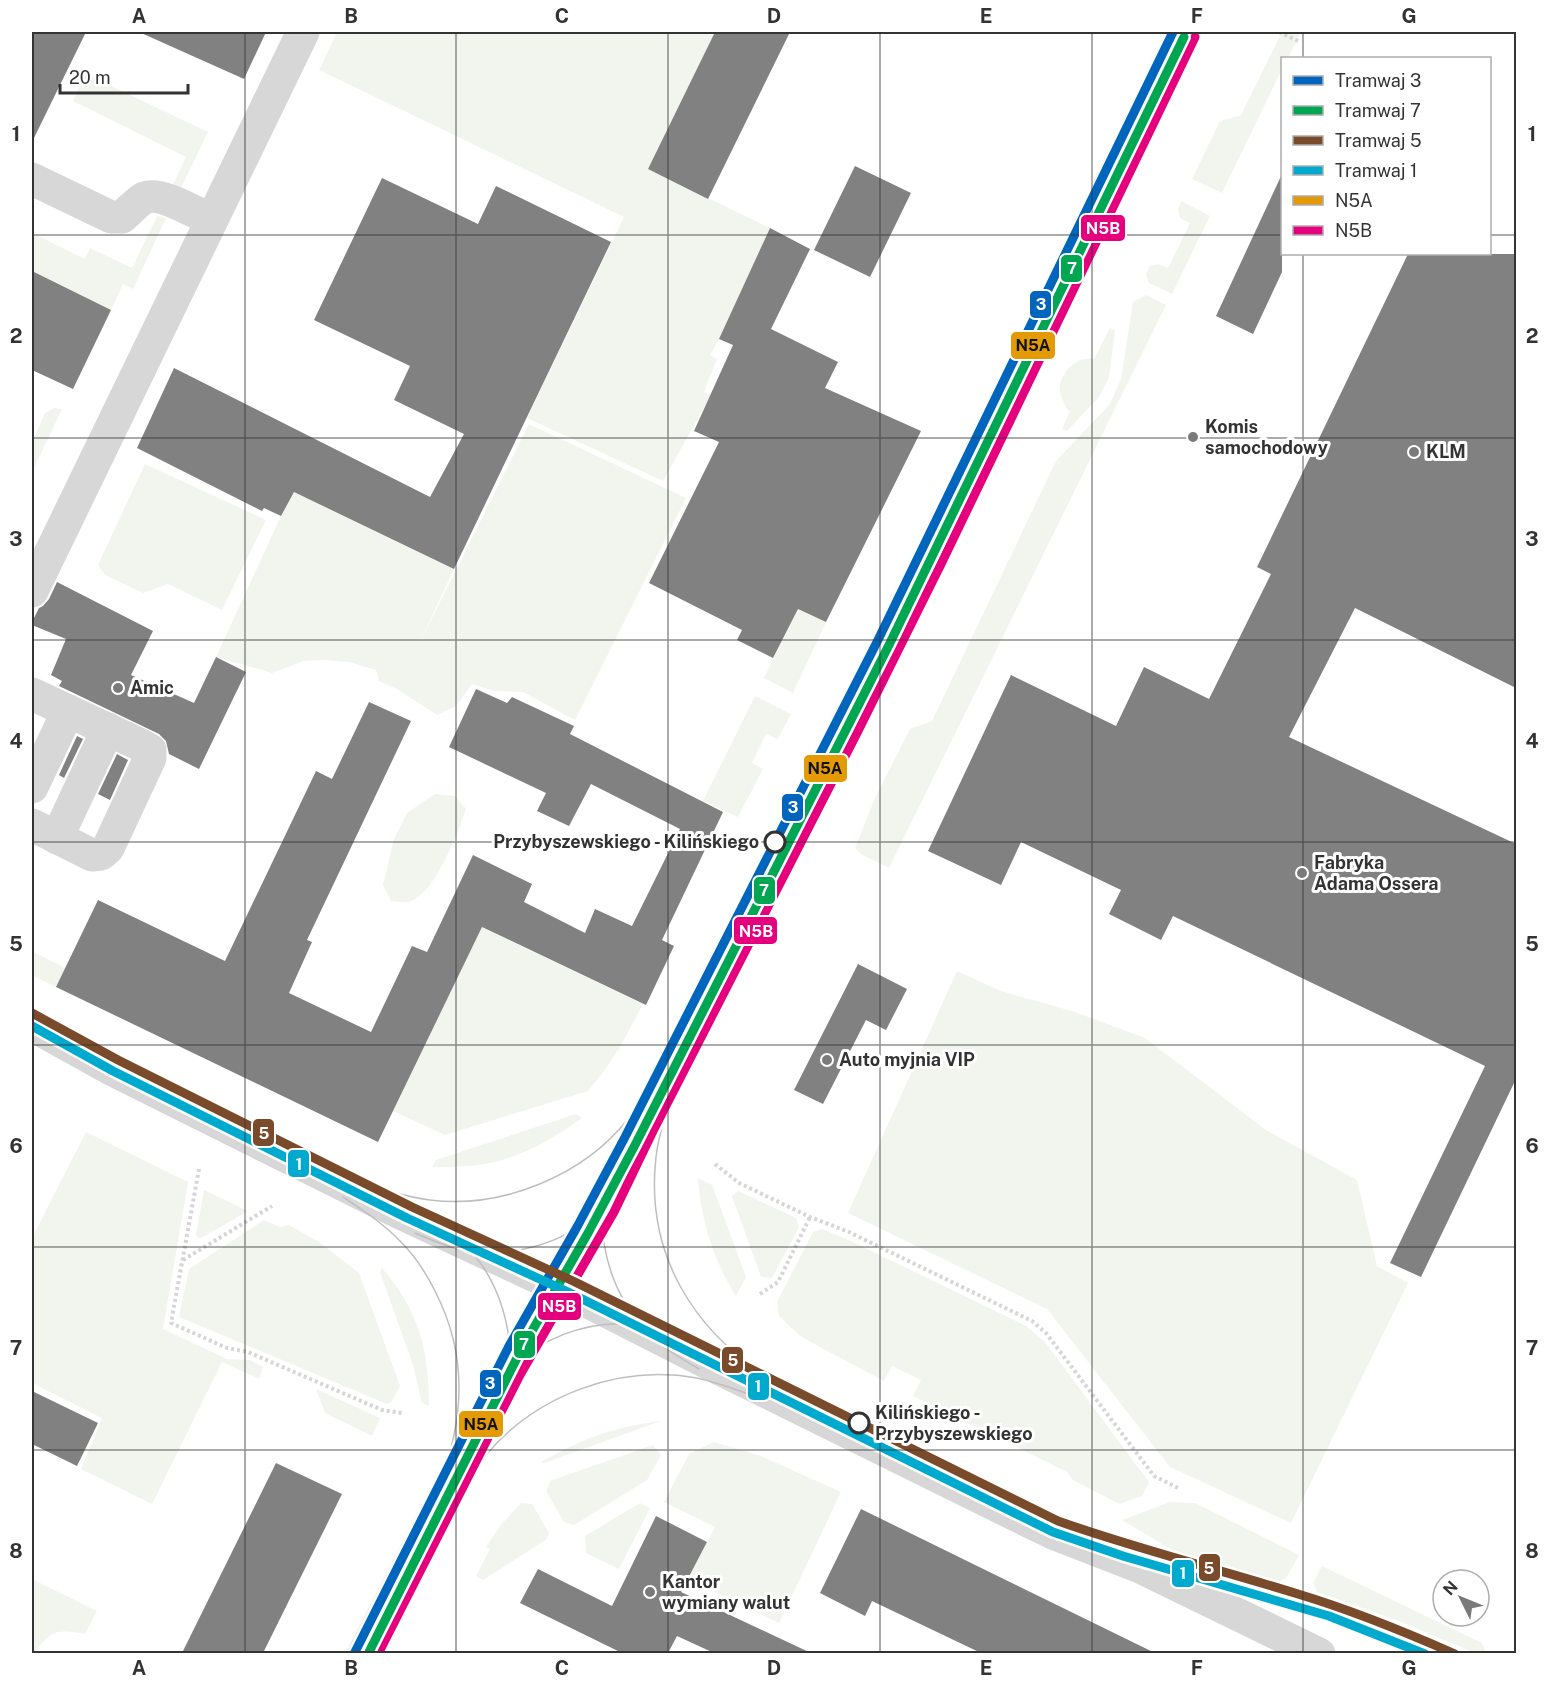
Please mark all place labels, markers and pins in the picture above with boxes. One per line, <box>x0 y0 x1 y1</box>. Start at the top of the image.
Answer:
place label: Komis samochodowy <box>1205 416 1328 458</box>
marker: Komis samochodowy <box>1186 430 1200 444</box>
place label: KLM <box>1426 441 1466 462</box>
marker: KLM <box>1407 445 1421 459</box>
place label: Amic <box>130 677 174 698</box>
marker: Amic <box>111 681 125 695</box>
place label: Przybyszewskiego - Kilińskiego <box>493 831 759 852</box>
marker: Przybyszewskiego - Kilińskiego <box>764 831 786 853</box>
place label: Fabryka Adama Ossera <box>1314 852 1438 894</box>
marker: Fabryka Adama Ossera <box>1295 866 1309 880</box>
place label: Auto myjnia VIP <box>839 1049 975 1070</box>
marker: Auto myjnia VIP <box>820 1053 834 1067</box>
place label: Kilińskiego - Przybyszewskiego <box>875 1402 1033 1444</box>
marker: Kilińskiego - Przybyszewskiego <box>848 1412 870 1434</box>
place label: Kantor wymiany walut <box>662 1571 790 1613</box>
marker: Kantor wymiany walut <box>643 1585 657 1599</box>

